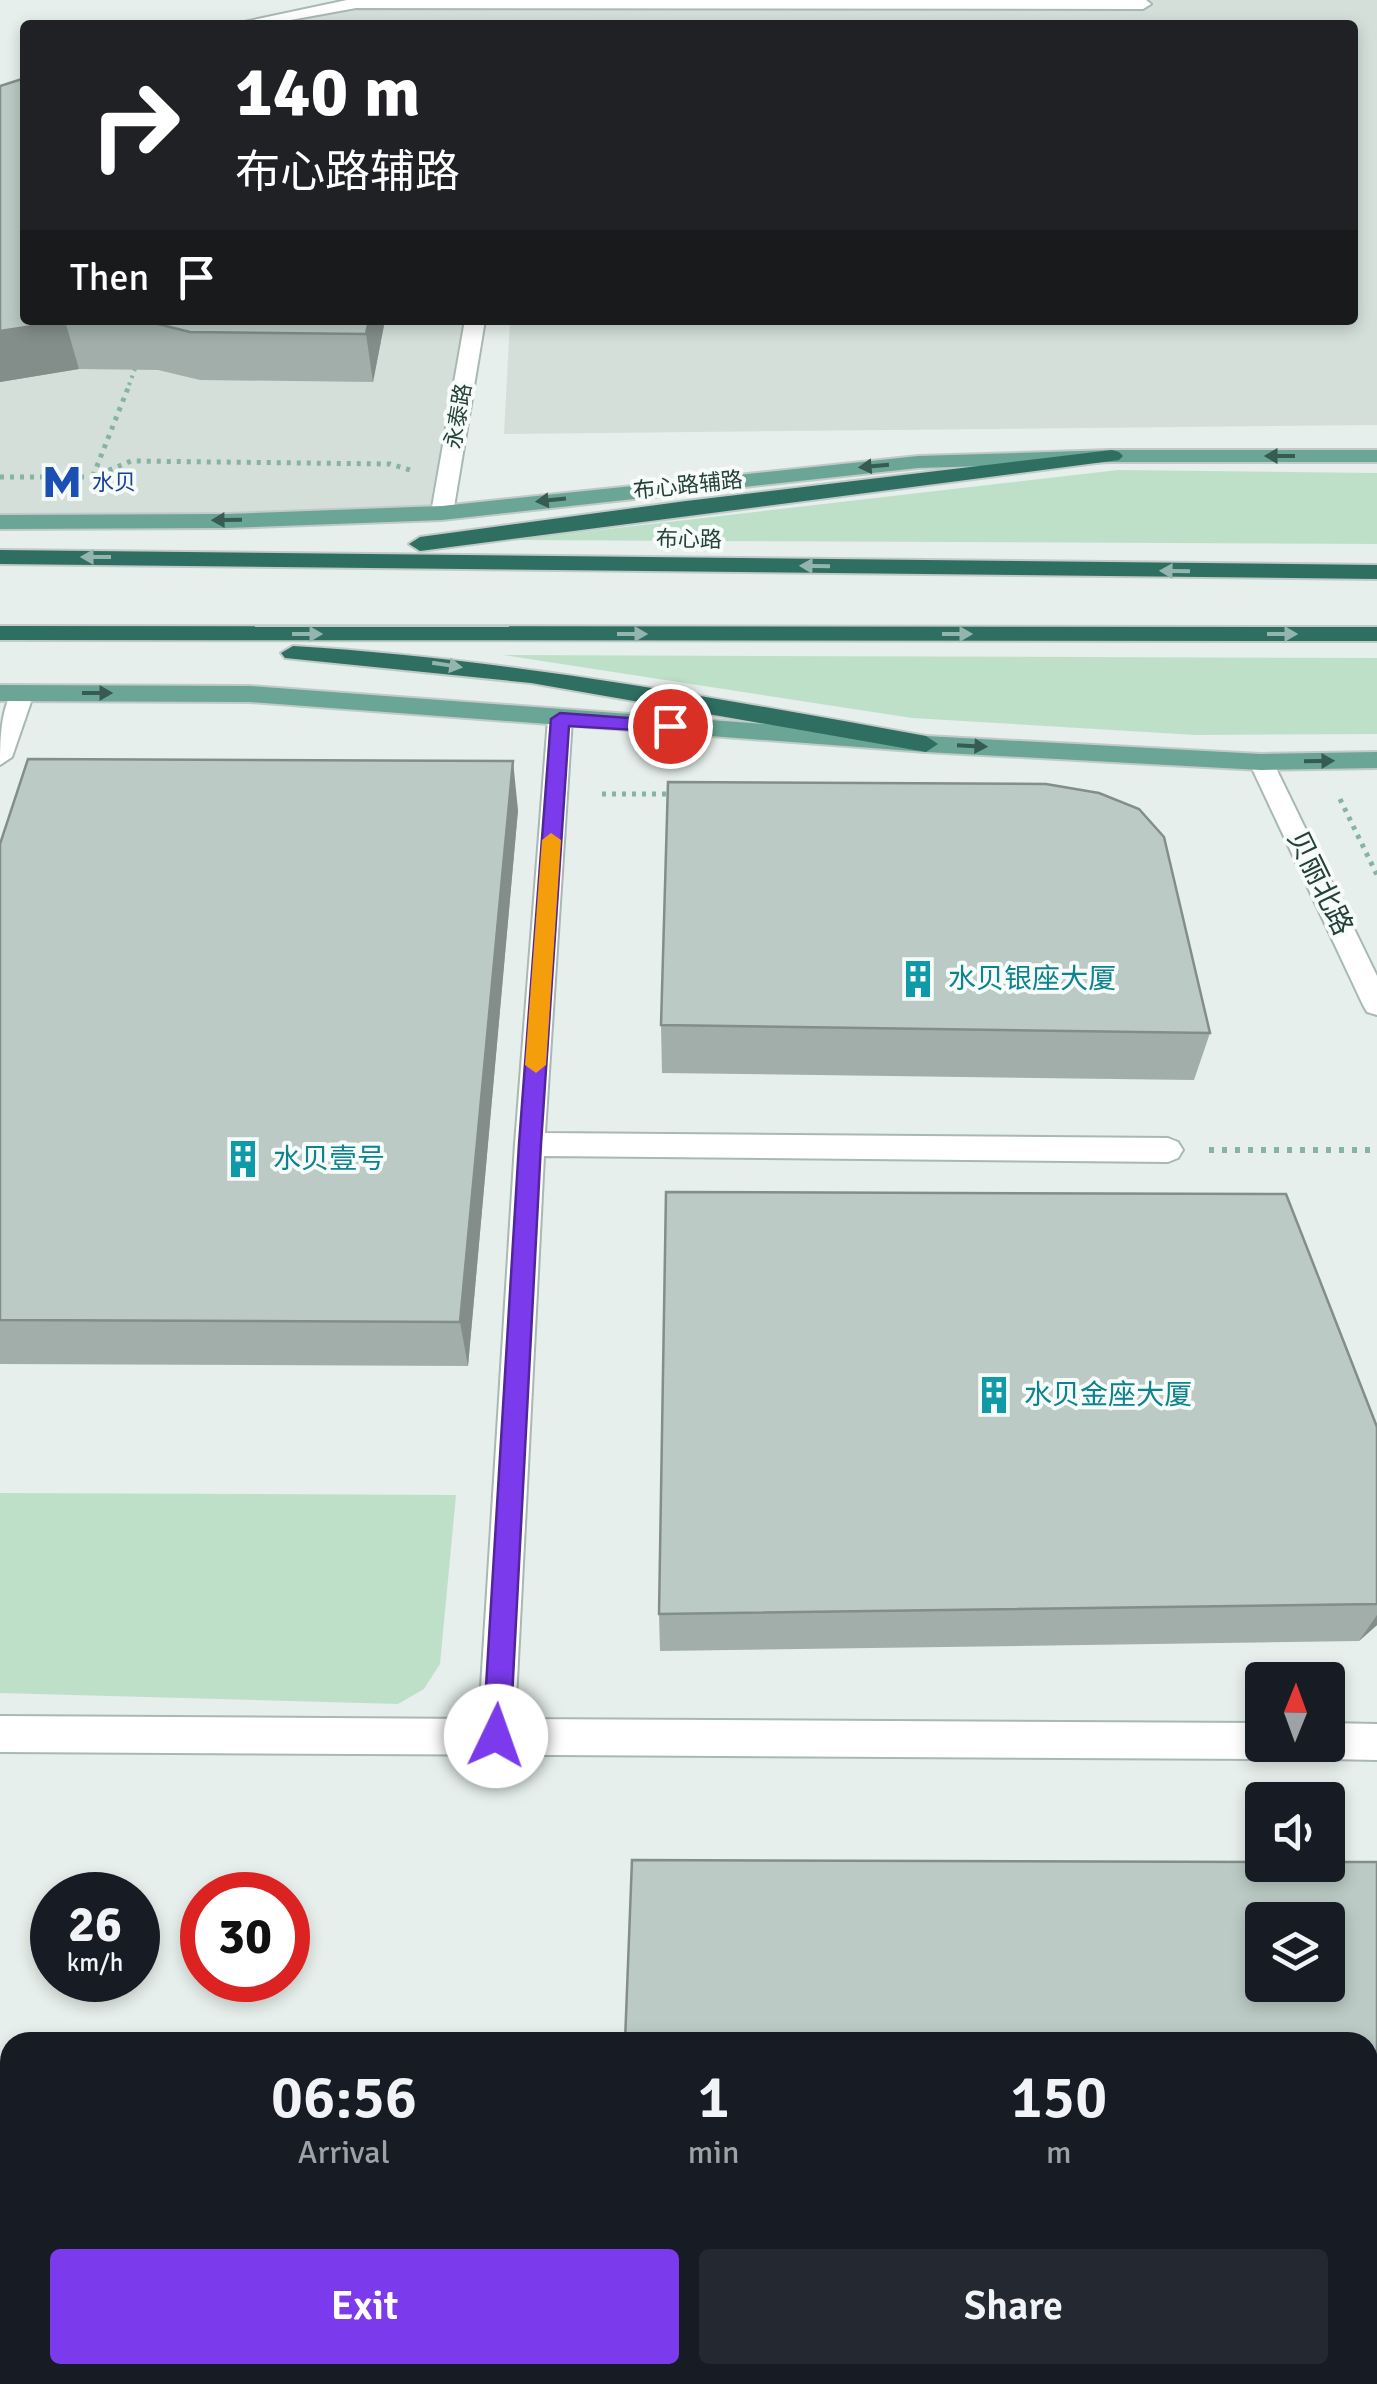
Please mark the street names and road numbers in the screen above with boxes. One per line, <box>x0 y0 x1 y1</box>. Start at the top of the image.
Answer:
street label: 永泰路 <box>439 381 477 451</box>
street label: 布心路辅路 <box>632 466 744 504</box>
street label: 布心路 <box>656 525 722 553</box>
street label: 贝丽北路 <box>1280 825 1360 941</box>

